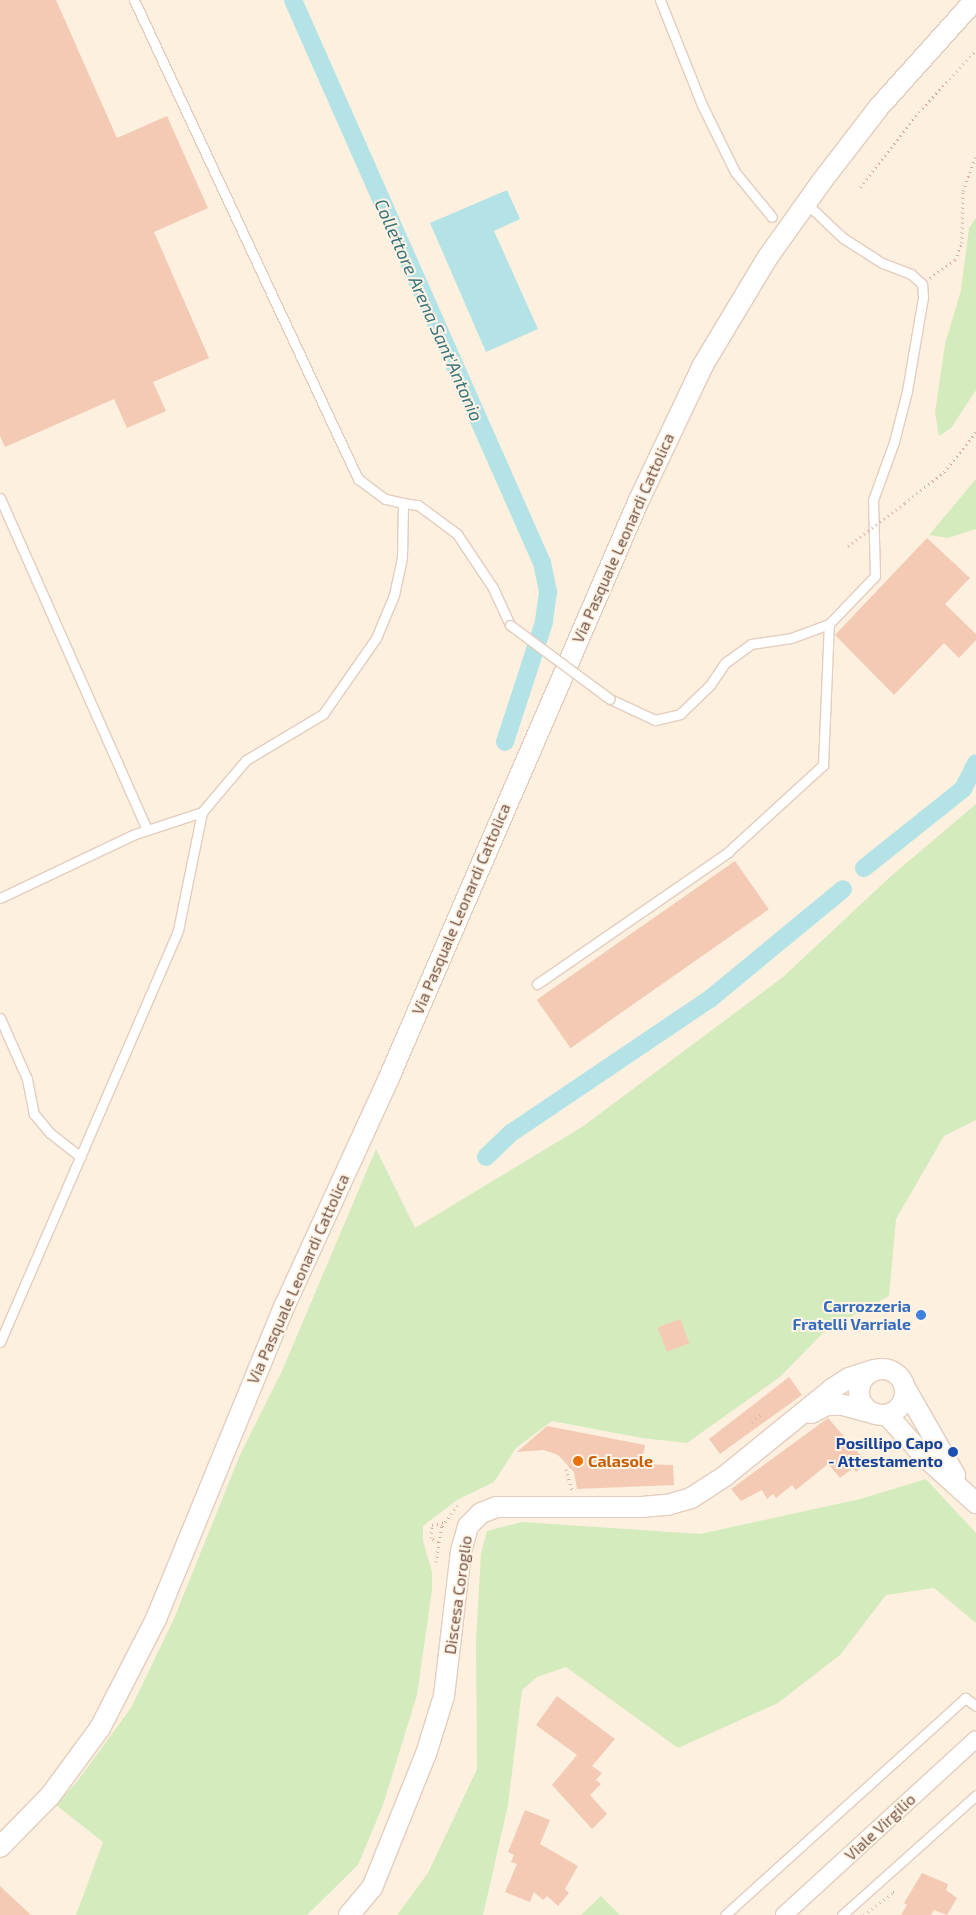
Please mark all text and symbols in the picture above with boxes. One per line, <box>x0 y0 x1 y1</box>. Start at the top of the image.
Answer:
water label: Collettore Arena Sant'Antonio <box>370 195 488 425</box>
street label: Via Pasquale Leonardi Cattolica <box>568 430 678 646</box>
street label: Via Pasquale Leonardi Cattolica <box>408 800 514 1018</box>
street label: Via Pasquale Leonardi Cattolica <box>243 1171 353 1387</box>
place label: Carrozzeria Fratelli Varriale <box>792 1296 911 1334</box>
marker: Carrozzeria Fratelli Varriale <box>915 1309 927 1321</box>
place label: Posillipo Capo - Attestamento <box>828 1433 943 1471</box>
marker: Posillipo Capo - Attestamento <box>947 1446 959 1458</box>
place label: Calasole <box>588 1451 653 1471</box>
marker: Calasole <box>572 1455 584 1467</box>
street label: Discesa Coroglio <box>440 1534 476 1656</box>
street label: Viale Virgilio <box>840 1789 920 1865</box>

